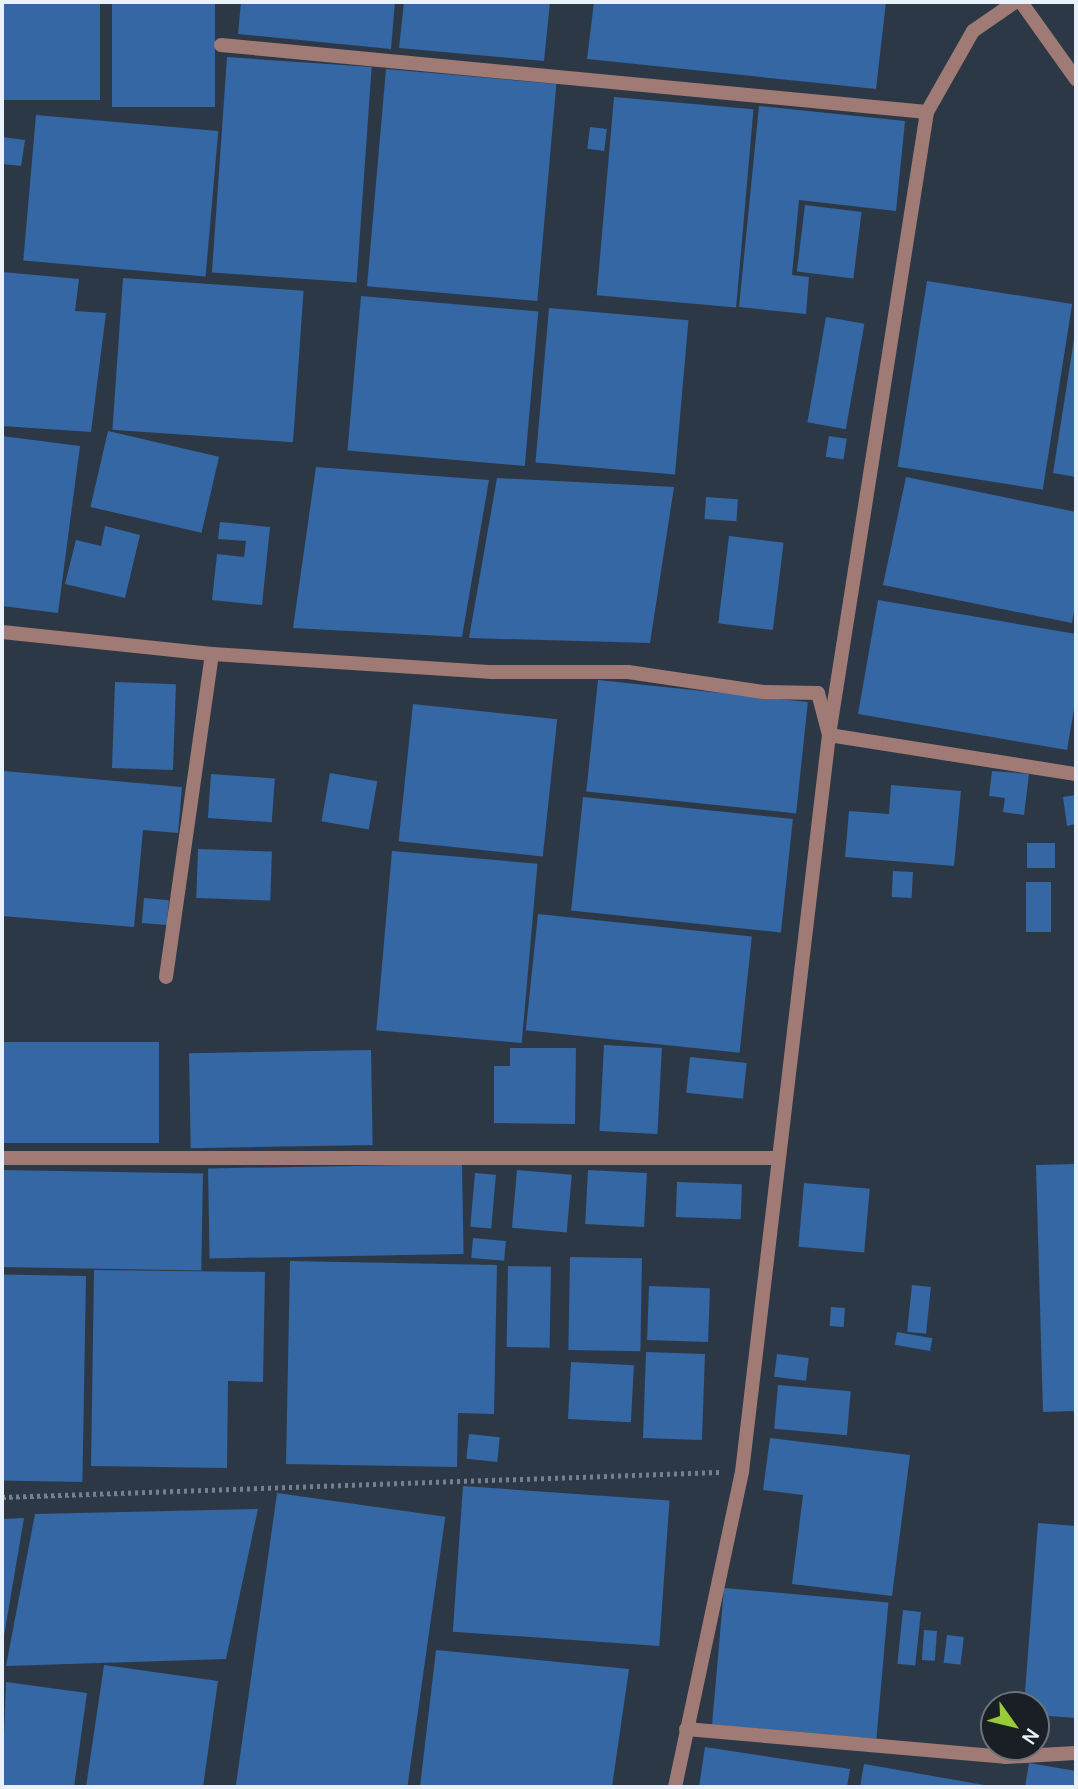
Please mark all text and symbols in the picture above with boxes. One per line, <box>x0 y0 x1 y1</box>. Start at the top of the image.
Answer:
north arrow <box>980 1691 1050 1761</box>
text: N <box>1016 1724 1045 1750</box>

